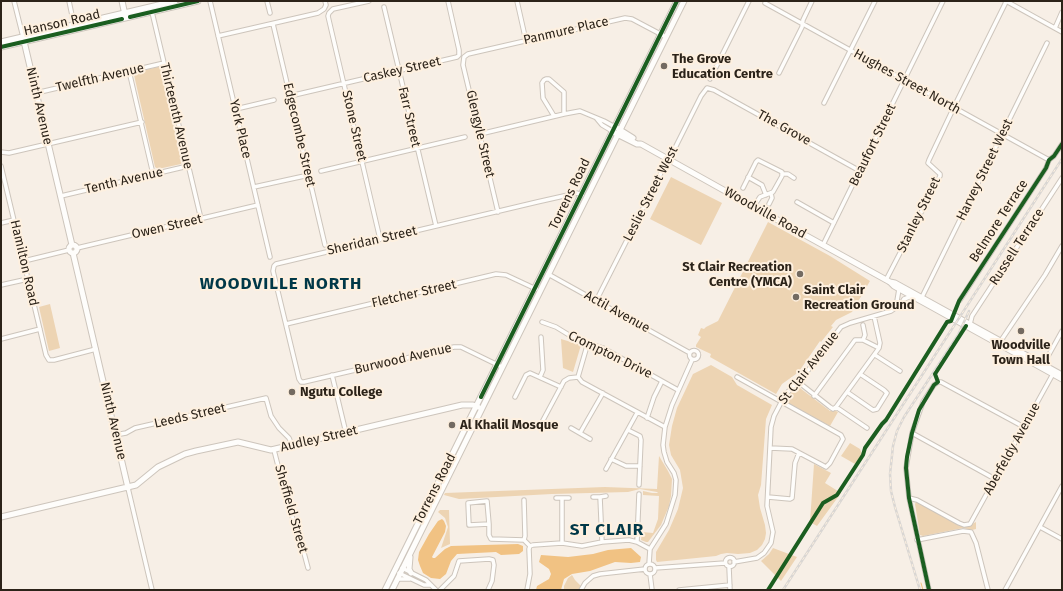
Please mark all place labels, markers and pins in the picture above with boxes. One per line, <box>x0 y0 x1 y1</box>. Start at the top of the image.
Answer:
place label: The Grove Education Centre <box>672 51 773 82</box>
marker: The Grove Education Centre <box>659 61 669 71</box>
place label: St Clair Recreation Centre (YMCA) <box>682 259 792 290</box>
marker: St Clair Recreation Centre (YMCA) <box>795 269 805 279</box>
place label: Saint Clair Recreation Ground <box>804 282 915 313</box>
marker: Saint Clair Recreation Ground <box>791 292 801 302</box>
marker: Woodville Town Hall <box>1016 326 1026 336</box>
place label: Woodville Town Hall <box>991 337 1051 368</box>
place label: Ngutu College <box>300 384 382 400</box>
marker: Ngutu College <box>287 387 297 397</box>
place label: Al Khalil Mosque <box>460 417 558 433</box>
marker: Al Khalil Mosque <box>447 420 457 430</box>

